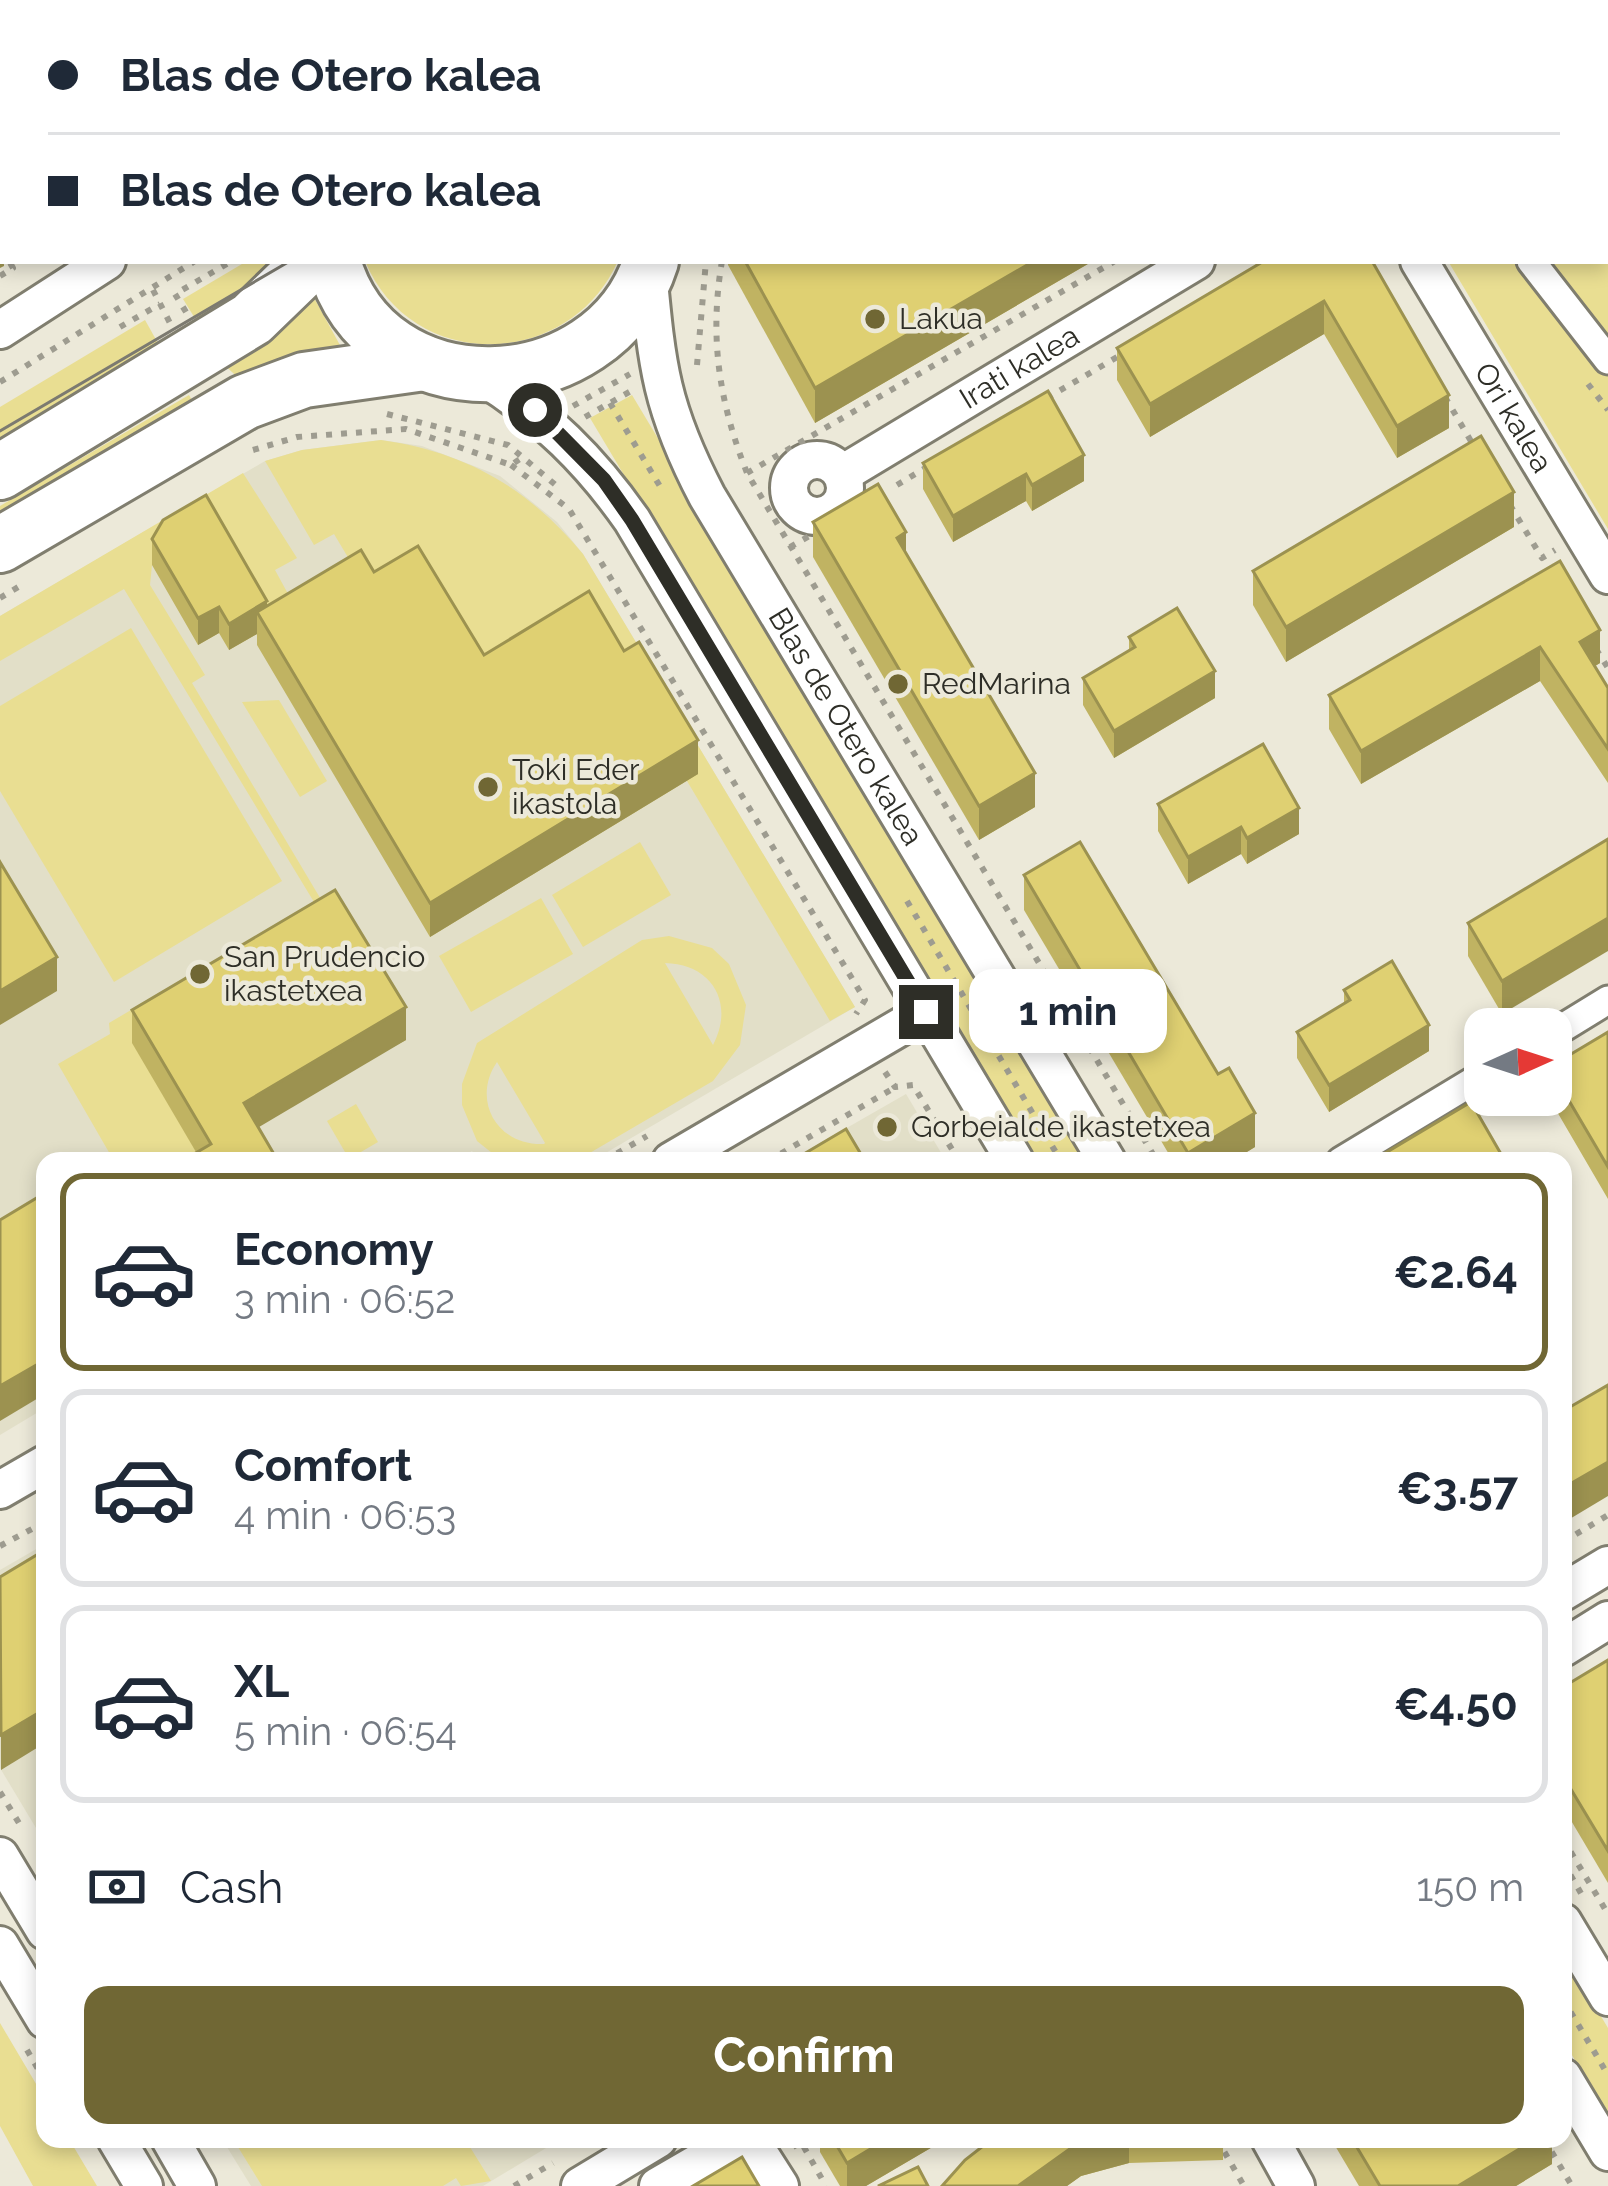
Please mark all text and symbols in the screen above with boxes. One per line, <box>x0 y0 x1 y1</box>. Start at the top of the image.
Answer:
text: Blas de Otero kalea <box>120 49 541 102</box>
text: Blas de Otero kalea <box>120 164 541 217</box>
place label: Lakua <box>899 301 983 336</box>
marker: Lakua <box>862 306 888 332</box>
street label: Irati kalea <box>953 318 1085 416</box>
street label: Ori kalea <box>1467 356 1560 479</box>
route start <box>508 383 562 437</box>
street label: Blas de Otero kalea <box>762 602 931 851</box>
place label: RedMarina <box>922 666 1071 701</box>
marker: RedMarina <box>885 671 911 697</box>
place label: Toki Eder ikastola <box>512 752 640 821</box>
marker: Toki Eder ikastola <box>475 774 501 800</box>
place label: San Prudencio ikastetxea <box>224 939 425 1008</box>
marker: San Prudencio ikastetxea <box>187 961 213 987</box>
callout: 1 min <box>968 970 1166 1054</box>
route end <box>899 985 953 1039</box>
text: 1 min <box>1019 988 1117 1034</box>
north arrow <box>1464 1008 1572 1116</box>
map controls <box>1464 1008 1572 1116</box>
place label: Gorbeialde ikastetxea <box>911 1109 1211 1144</box>
marker: Gorbeialde ikastetxea <box>874 1114 900 1140</box>
icon: car <box>90 1218 198 1326</box>
text: Economy <box>234 1223 434 1276</box>
text: €2.64 <box>1394 1246 1518 1299</box>
text: 3 min · 06:52 <box>234 1276 455 1322</box>
icon: car <box>90 1434 198 1542</box>
text: Comfort <box>234 1439 412 1492</box>
text: €3.57 <box>1397 1462 1518 1515</box>
text: 4 min · 06:53 <box>234 1492 456 1538</box>
icon: car <box>90 1650 198 1758</box>
text: XL <box>234 1655 289 1708</box>
text: €4.50 <box>1394 1678 1518 1731</box>
text: 5 min · 06:54 <box>234 1708 457 1754</box>
icon: cash <box>84 1854 150 1920</box>
text: Cash <box>180 1861 283 1914</box>
text: 150 m <box>1416 1864 1524 1910</box>
button: Confirm <box>84 1986 1524 2124</box>

